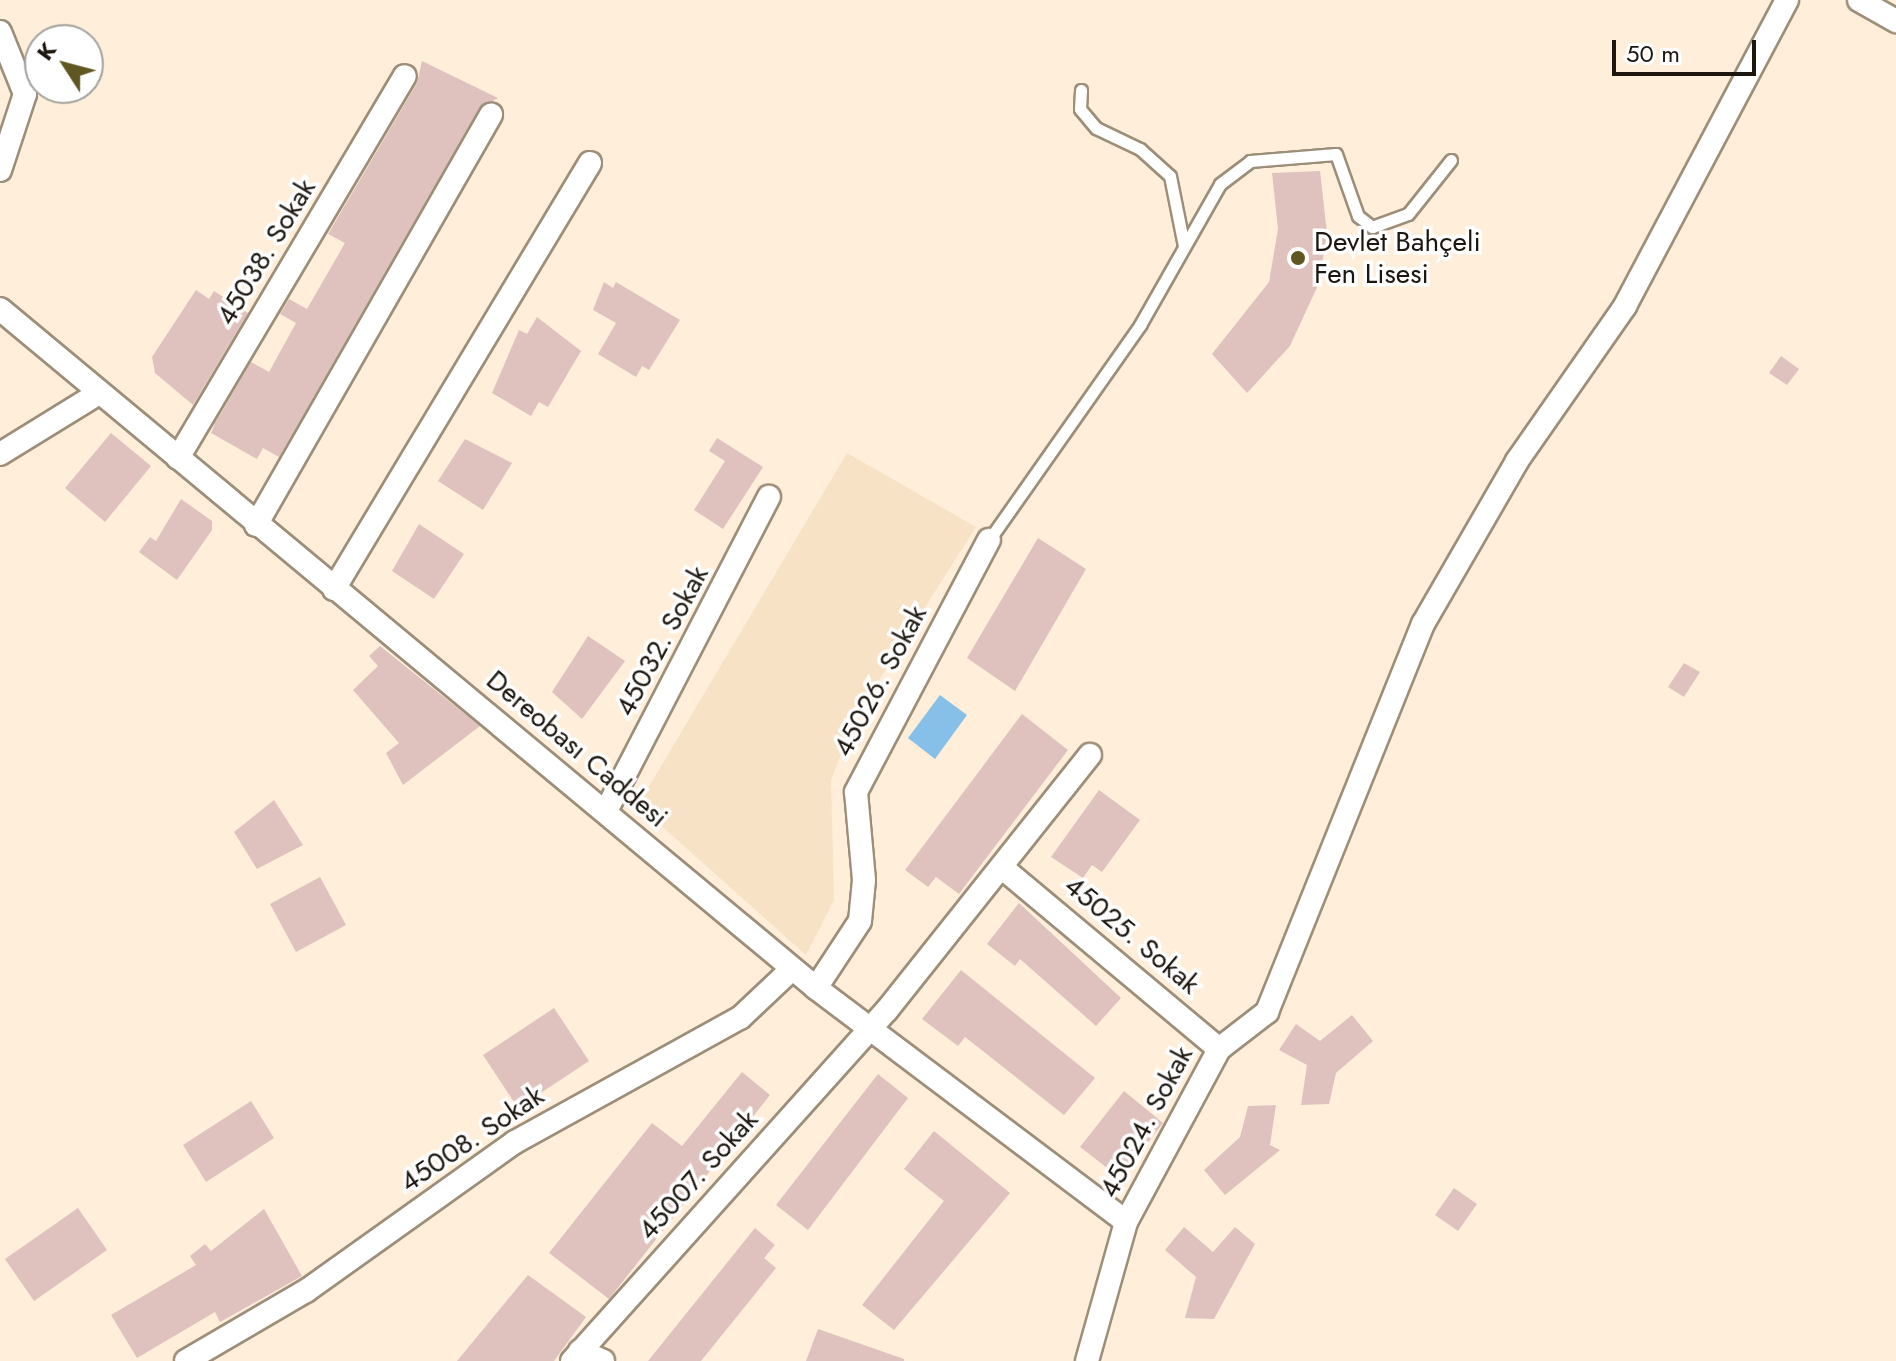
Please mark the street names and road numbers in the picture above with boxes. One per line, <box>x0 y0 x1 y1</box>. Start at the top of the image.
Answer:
street label: 45038. Sokak <box>209 173 323 331</box>
street label: 45032. Sokak <box>608 560 716 722</box>
street label: 45026. Sokak <box>826 600 934 762</box>
street label: Dereobası Caddesi <box>480 663 674 835</box>
street label: 45025. Sokak <box>1058 869 1206 1001</box>
street label: 45024. Sokak <box>1092 1041 1200 1203</box>
street label: 45008. Sokak <box>394 1079 550 1199</box>
street label: 45007. Sokak <box>631 1103 765 1247</box>

